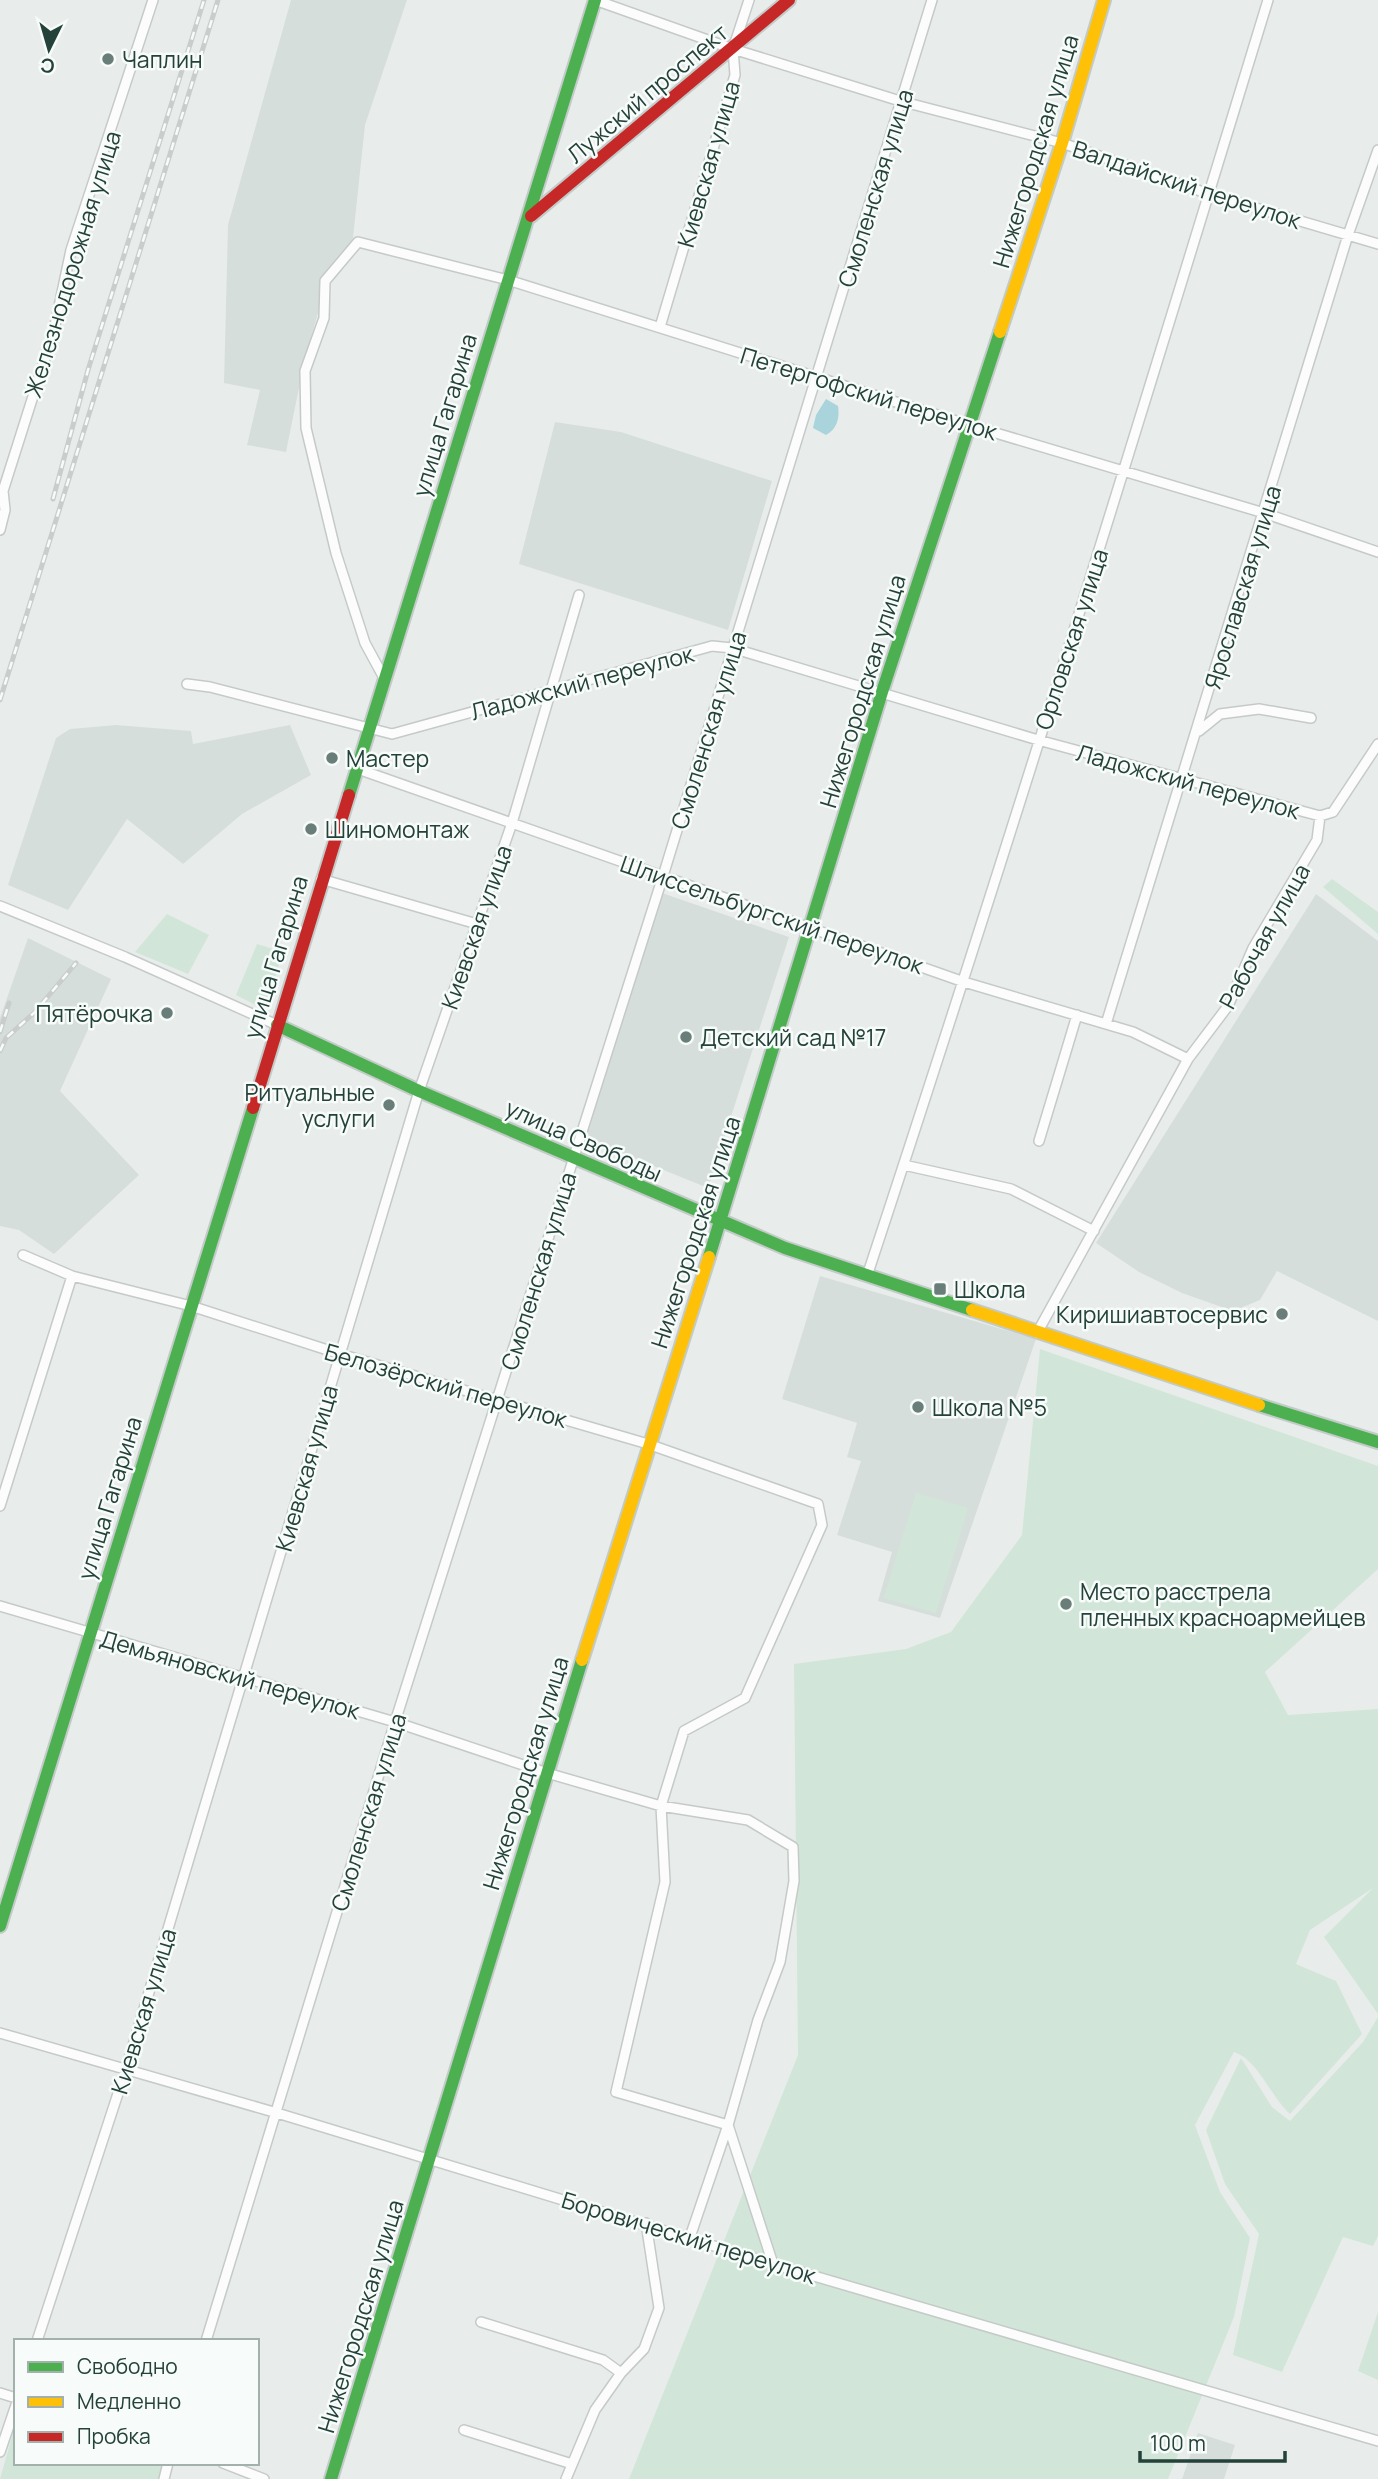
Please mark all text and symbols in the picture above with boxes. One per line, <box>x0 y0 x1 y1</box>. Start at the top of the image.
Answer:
north arrow <box>14 14 84 84</box>
street label: Лужский проспект <box>560 16 735 170</box>
street label: Нижегородская улица <box>984 31 1086 271</box>
place label: Чаплин <box>122 43 203 75</box>
marker: Чаплин <box>100 51 116 67</box>
text: С <box>39 52 56 79</box>
street label: Киевская улица <box>669 77 747 251</box>
street label: Смоленская улица <box>830 85 920 291</box>
street label: Железнодорожная улица <box>16 127 128 401</box>
street label: Валдайский переулок <box>1069 132 1306 236</box>
street label: улица Гагарина <box>404 330 484 500</box>
street label: Петергофский переулок <box>737 339 1002 447</box>
street label: Ярославская улица <box>1196 481 1288 693</box>
street label: Орловская улица <box>1027 544 1115 734</box>
street label: Нижегородская улица <box>811 571 913 811</box>
street label: Смоленская улица <box>663 627 753 833</box>
street label: Ладожский переулок <box>467 637 698 727</box>
street label: Ладожский переулок <box>1073 736 1304 826</box>
place label: Мастер <box>346 742 429 774</box>
marker: Мастер <box>324 750 340 766</box>
place label: Шиномонтаж <box>325 813 469 845</box>
marker: Шиномонтаж <box>303 821 319 837</box>
street label: Киевская улица <box>433 841 519 1013</box>
street label: Шлиссельбургский переулок <box>616 847 928 981</box>
street label: Рабочая улица <box>1211 858 1317 1014</box>
street label: улица Гагарина <box>235 872 315 1042</box>
place label: Пятёрочка <box>35 997 153 1029</box>
marker: Пятёрочка <box>159 1005 175 1021</box>
place label: Детский сад №17 <box>700 1021 886 1053</box>
marker: Детский сад №17 <box>678 1029 694 1045</box>
place label: Ритуальные услуги <box>244 1076 375 1134</box>
street label: улица Свободы <box>501 1091 667 1189</box>
marker: Ритуальные услуги <box>381 1097 397 1113</box>
street label: Нижегородская улица <box>642 1112 748 1352</box>
street label: Смоленская улица <box>493 1168 583 1374</box>
place label: Школа <box>954 1273 1026 1305</box>
marker: Школа <box>932 1281 948 1297</box>
place label: Киришиавтосервис <box>1056 1298 1268 1330</box>
marker: Киришиавтосервис <box>1274 1306 1290 1322</box>
street label: Белозёрский переулок <box>321 1335 572 1435</box>
street label: Киевская улица <box>267 1381 345 1555</box>
place label: Школа №5 <box>932 1391 1047 1423</box>
marker: Школа №5 <box>910 1399 926 1415</box>
street label: улица Гагарина <box>69 1413 149 1583</box>
place label: Место расстрела пленных красноармейцев <box>1080 1575 1366 1633</box>
marker: Место расстрела пленных красноармейцев <box>1058 1596 1074 1612</box>
street label: Демьяновский переулок <box>96 1622 364 1727</box>
street label: Нижегородская улица <box>474 1653 576 1893</box>
street label: Смоленская улица <box>323 1709 413 1915</box>
street label: Киевская улица <box>103 1924 183 2098</box>
street label: Боровический переулок <box>558 2183 821 2291</box>
street label: Нижегородская улица <box>309 2196 411 2436</box>
legend <box>14 2339 259 2465</box>
text: Свободно <box>77 2352 178 2380</box>
text: Медленно <box>77 2387 181 2415</box>
scale bar <box>1140 2420 1285 2464</box>
text: Пробка <box>77 2422 151 2450</box>
text: 100 m <box>1150 2429 1206 2457</box>

